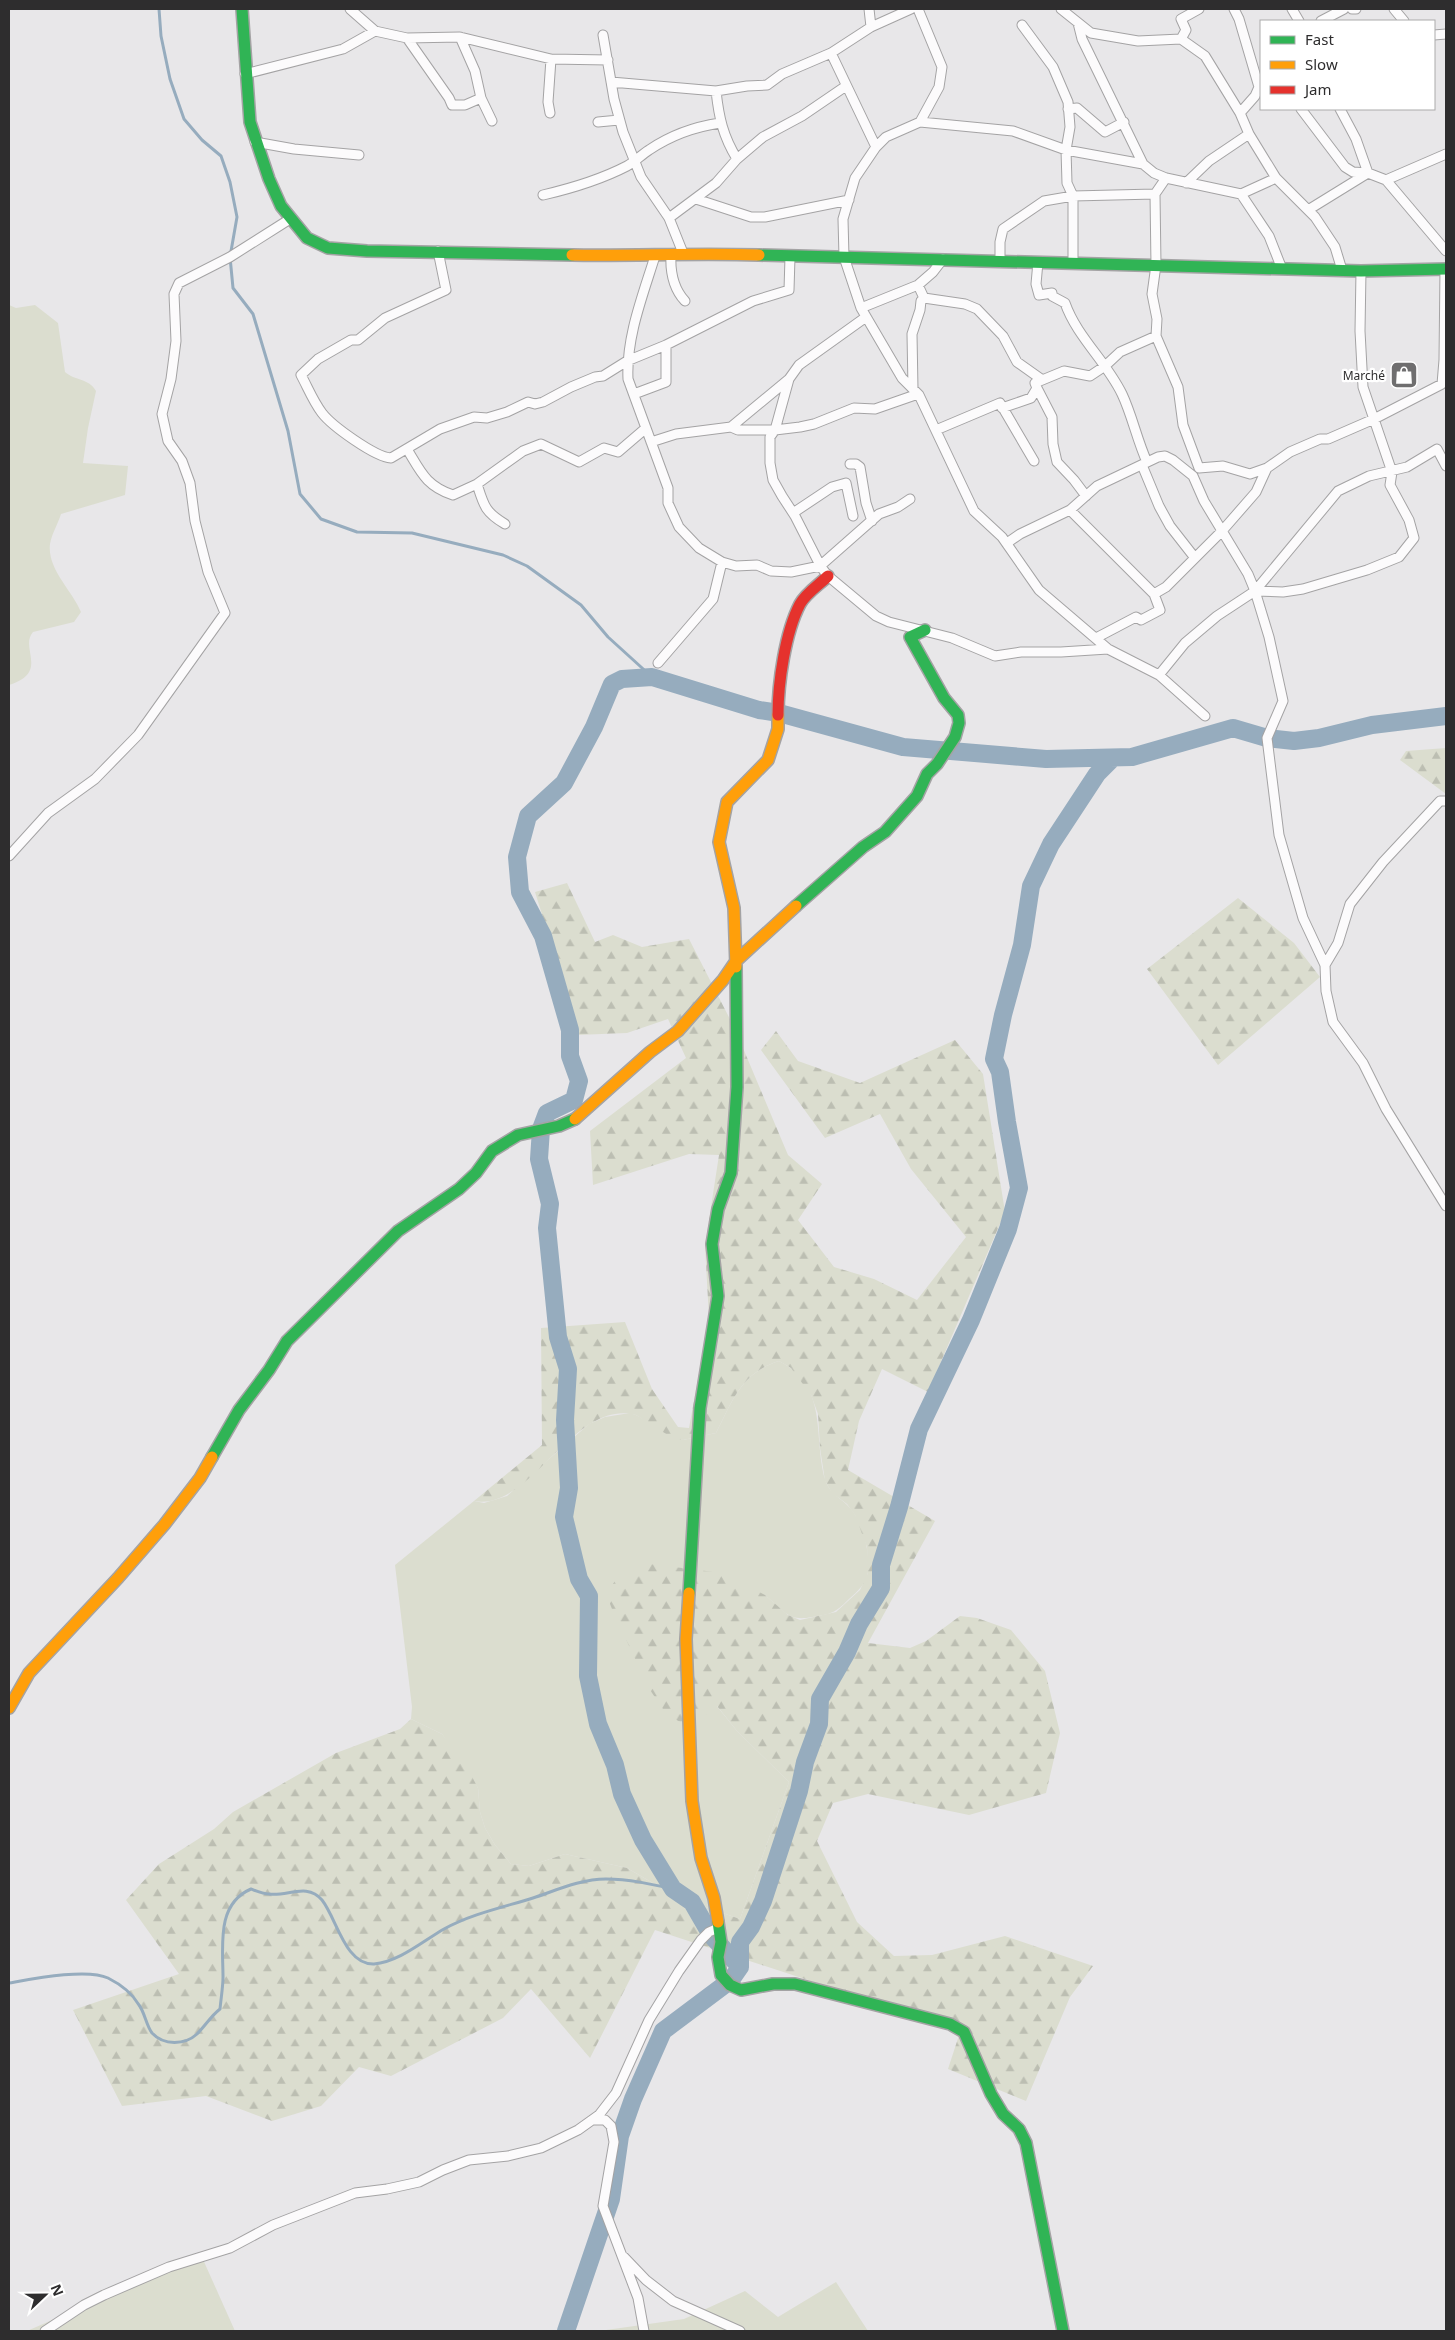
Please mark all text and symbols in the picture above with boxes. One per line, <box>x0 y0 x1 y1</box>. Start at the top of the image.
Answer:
legend <box>1260 20 1435 110</box>
text: Fast <box>1305 29 1334 49</box>
text: Slow <box>1305 54 1338 74</box>
text: Jam <box>1303 79 1332 99</box>
shop icon: Marché <box>1389 360 1419 390</box>
place label: Marché <box>1343 367 1385 384</box>
north arrow <box>20 2270 70 2320</box>
text: N <box>47 2281 68 2299</box>

